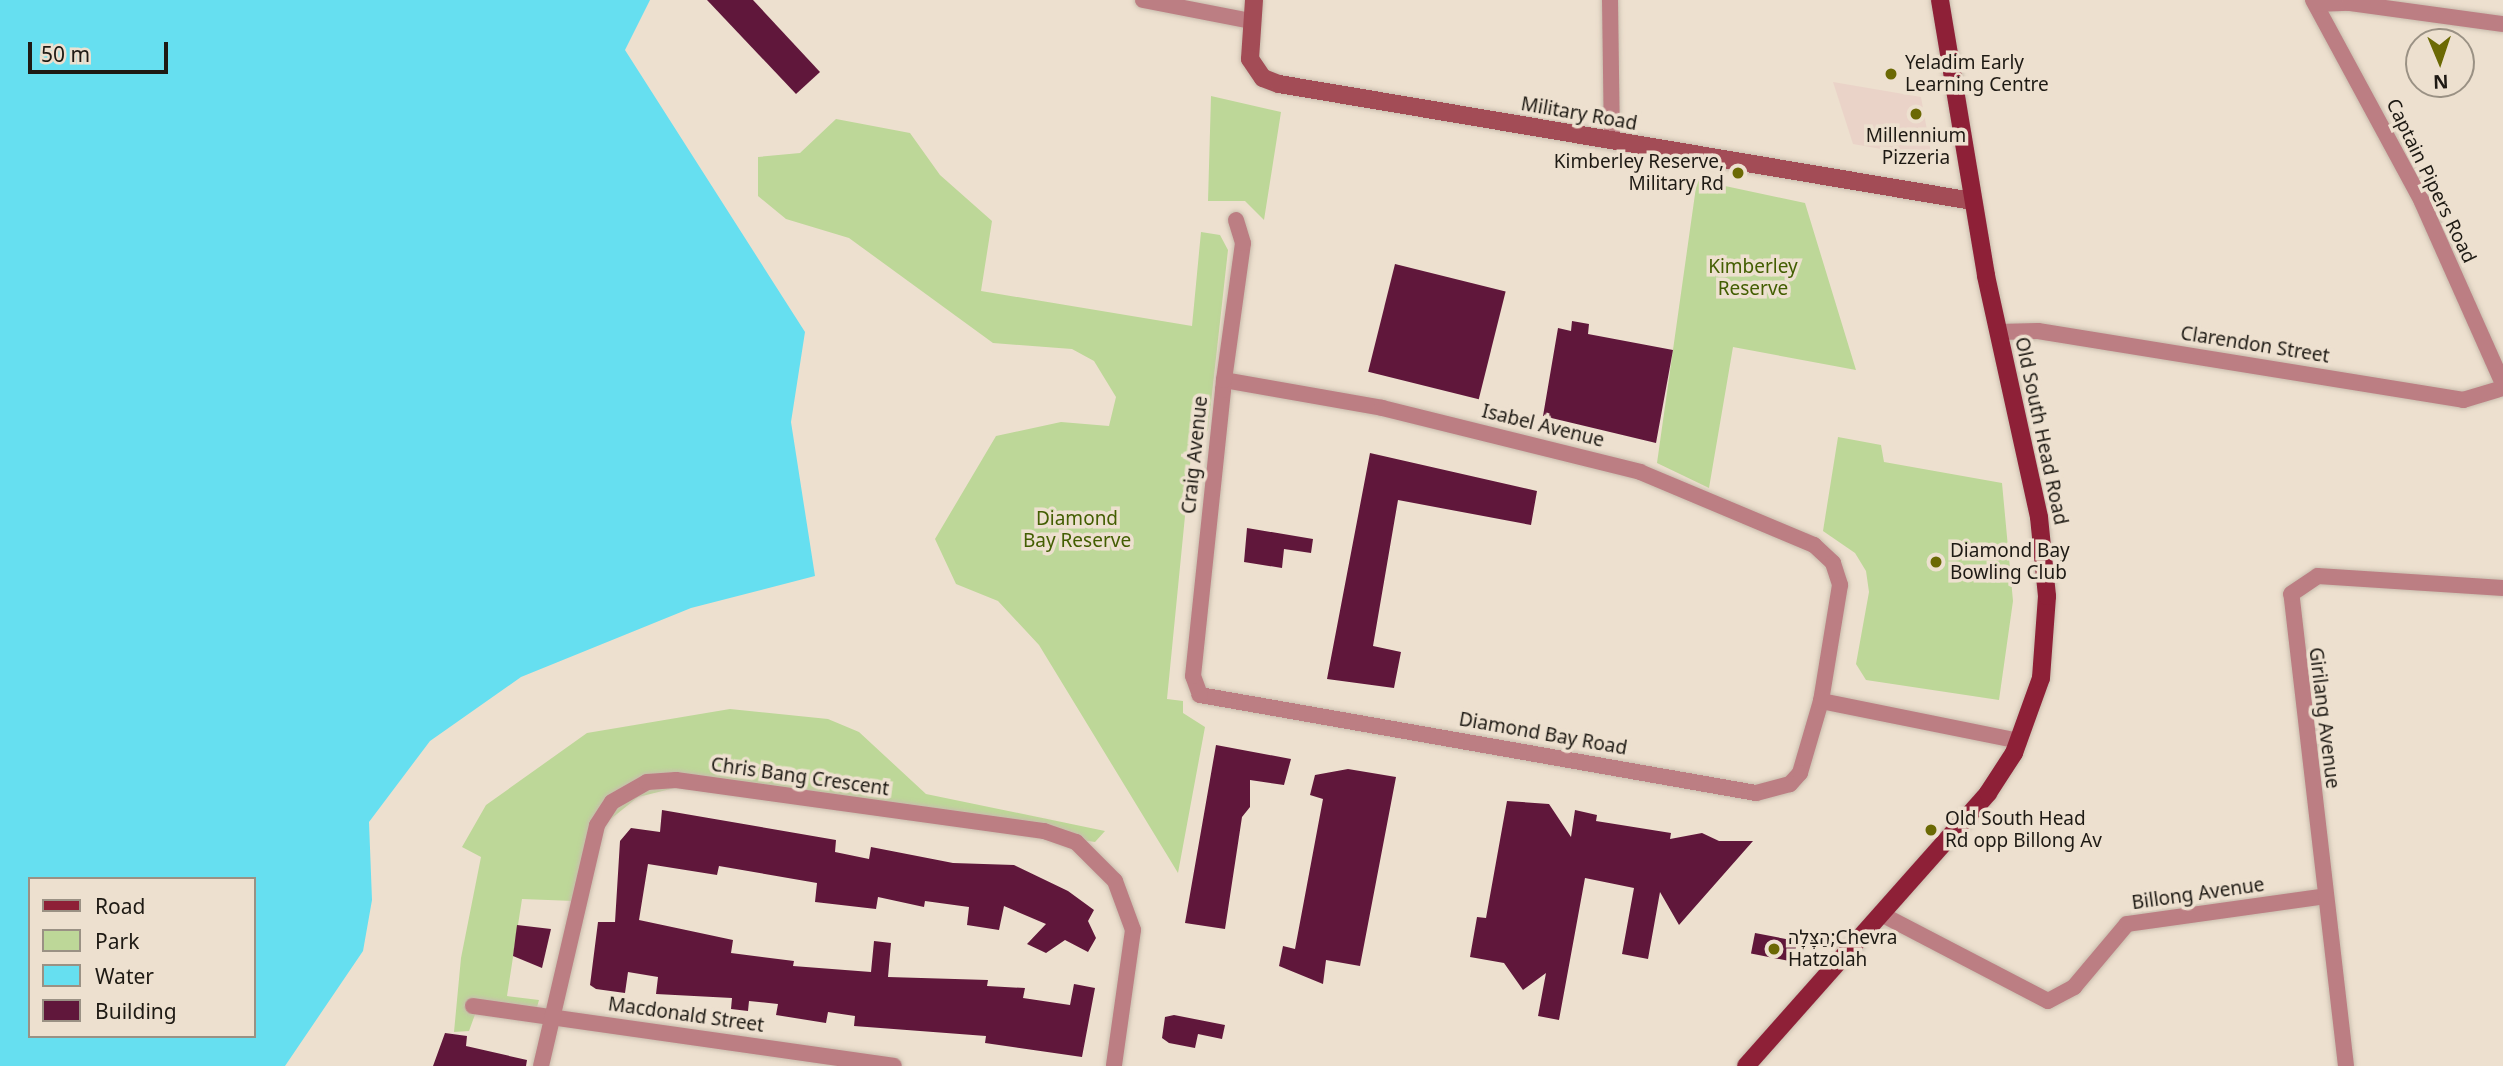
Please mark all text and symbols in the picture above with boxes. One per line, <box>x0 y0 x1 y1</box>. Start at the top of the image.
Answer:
scale bar <box>32 28 172 72</box>
north arrow <box>2405 28 2475 98</box>
text: 50 m <box>41 40 90 68</box>
place label: Yeladim Early Learning Centre <box>1905 52 2049 96</box>
marker: Yeladim Early Learning Centre <box>1883 66 1899 82</box>
text: N <box>2432 69 2449 95</box>
street label: Military Road <box>1519 93 1639 135</box>
street label: Captain Pipers Road <box>2381 95 2481 267</box>
marker: Millennium Pizzeria <box>1908 106 1924 122</box>
place label: Millennium Pizzeria <box>1866 125 1966 169</box>
place label: Kimberley Reserve, Military Rd <box>1554 151 1724 195</box>
marker: Kimberley Reserve, Military Rd <box>1730 165 1746 181</box>
park label: Kimberley Reserve <box>1708 256 1798 300</box>
street label: Clarendon Street <box>2179 322 2331 368</box>
street label: Old South Head Road <box>2010 335 2072 527</box>
street label: Craig Avenue <box>1177 395 1213 515</box>
street label: Isabel Avenue <box>1480 400 1606 452</box>
park label: Diamond Bay Reserve <box>1023 508 1131 552</box>
place label: Diamond Bay Bowling Club <box>1950 540 2070 584</box>
marker: Diamond Bay Bowling Club <box>1928 554 1944 570</box>
street label: Girilang Avenue <box>2304 646 2344 790</box>
street label: Diamond Bay Road <box>1457 708 1629 760</box>
street label: Chris Bang Crescent <box>709 753 891 801</box>
place label: Old South Head Rd opp Billong Av <box>1945 808 2102 852</box>
marker: Old South Head Rd opp Billong Av <box>1923 822 1939 838</box>
street label: Billong Avenue <box>2130 873 2266 915</box>
legend <box>28 877 256 1038</box>
text: Road <box>95 892 145 920</box>
text: Park <box>95 927 139 955</box>
place label: הַצָּלָה;Chevra Hatzolah <box>1788 927 1897 971</box>
marker: הַצָּלָה;Chevra Hatzolah <box>1766 941 1782 957</box>
text: Water <box>95 962 154 990</box>
street label: Macdonald Street <box>607 993 765 1037</box>
text: Building <box>95 997 177 1025</box>

